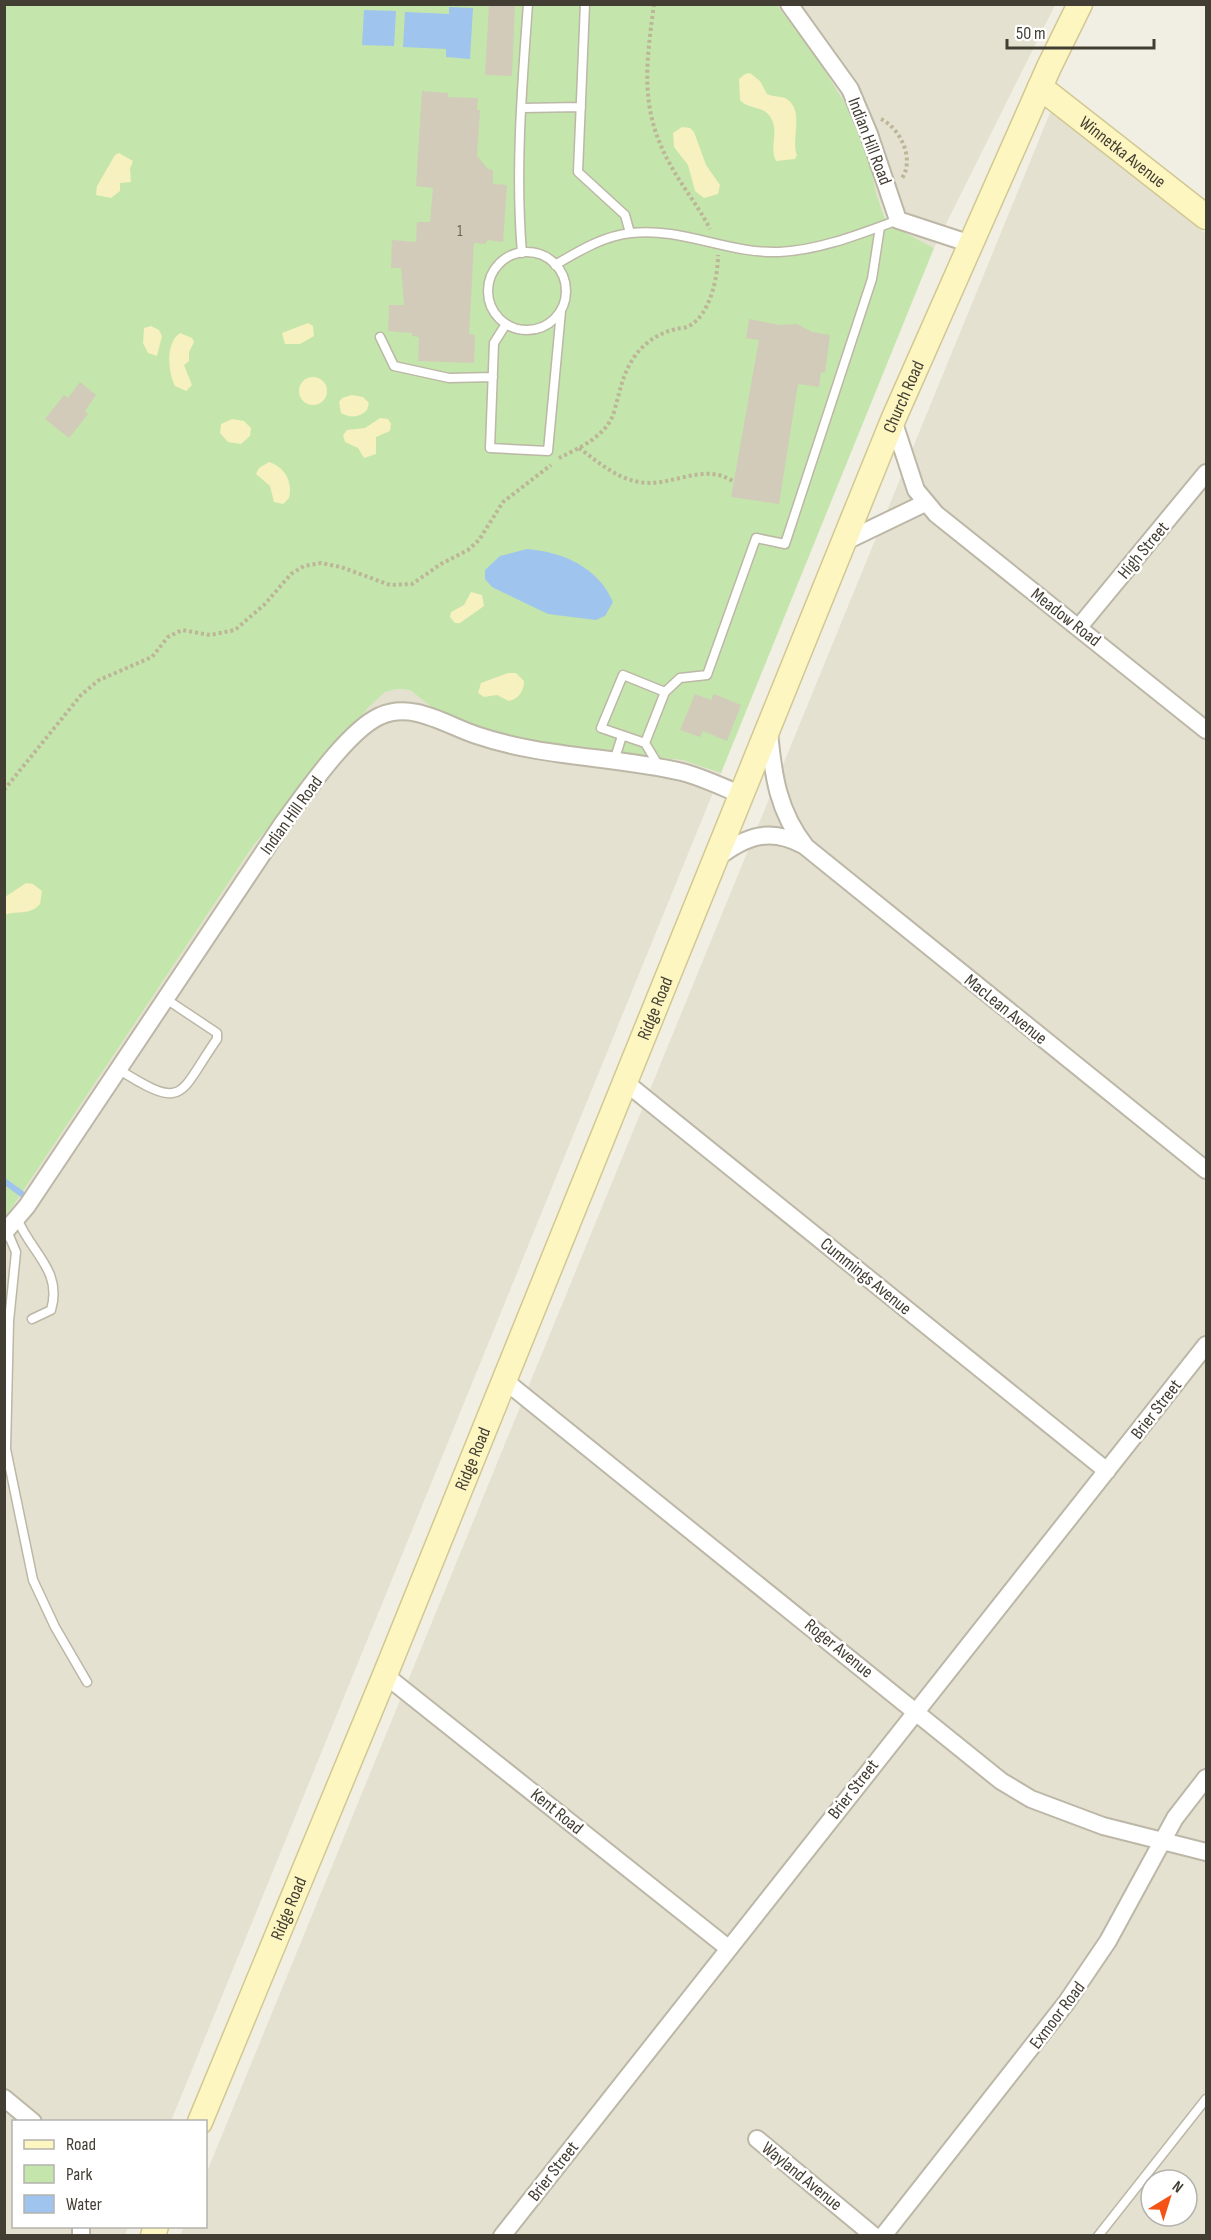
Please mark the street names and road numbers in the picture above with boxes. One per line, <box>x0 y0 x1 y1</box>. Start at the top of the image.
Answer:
street label: Indian Hill Road <box>843 95 896 188</box>
street label: Winnetka Avenue <box>1075 112 1170 192</box>
street label: Church Road <box>879 358 929 436</box>
street label: High Street <box>1113 517 1174 583</box>
street label: Meadow Road <box>1027 584 1105 651</box>
street label: Indian Hill Road <box>256 772 327 859</box>
street label: MacLean Avenue <box>960 970 1051 1049</box>
street label: Ridge Road <box>633 974 678 1043</box>
street label: Cummings Avenue <box>816 1233 915 1319</box>
street label: Brier Street <box>1127 1375 1186 1443</box>
street label: Ridge Road <box>451 1424 495 1494</box>
street label: Roger Avenue <box>800 1614 877 1682</box>
street label: Brier Street <box>824 1755 883 1823</box>
street label: Kent Road <box>526 1784 587 1839</box>
street label: Ridge Road <box>266 1874 311 1943</box>
street label: Exmoor Road <box>1025 1978 1089 2053</box>
street label: Brier Street <box>524 2137 583 2205</box>
street label: Wayland Avenue <box>757 2138 846 2215</box>

